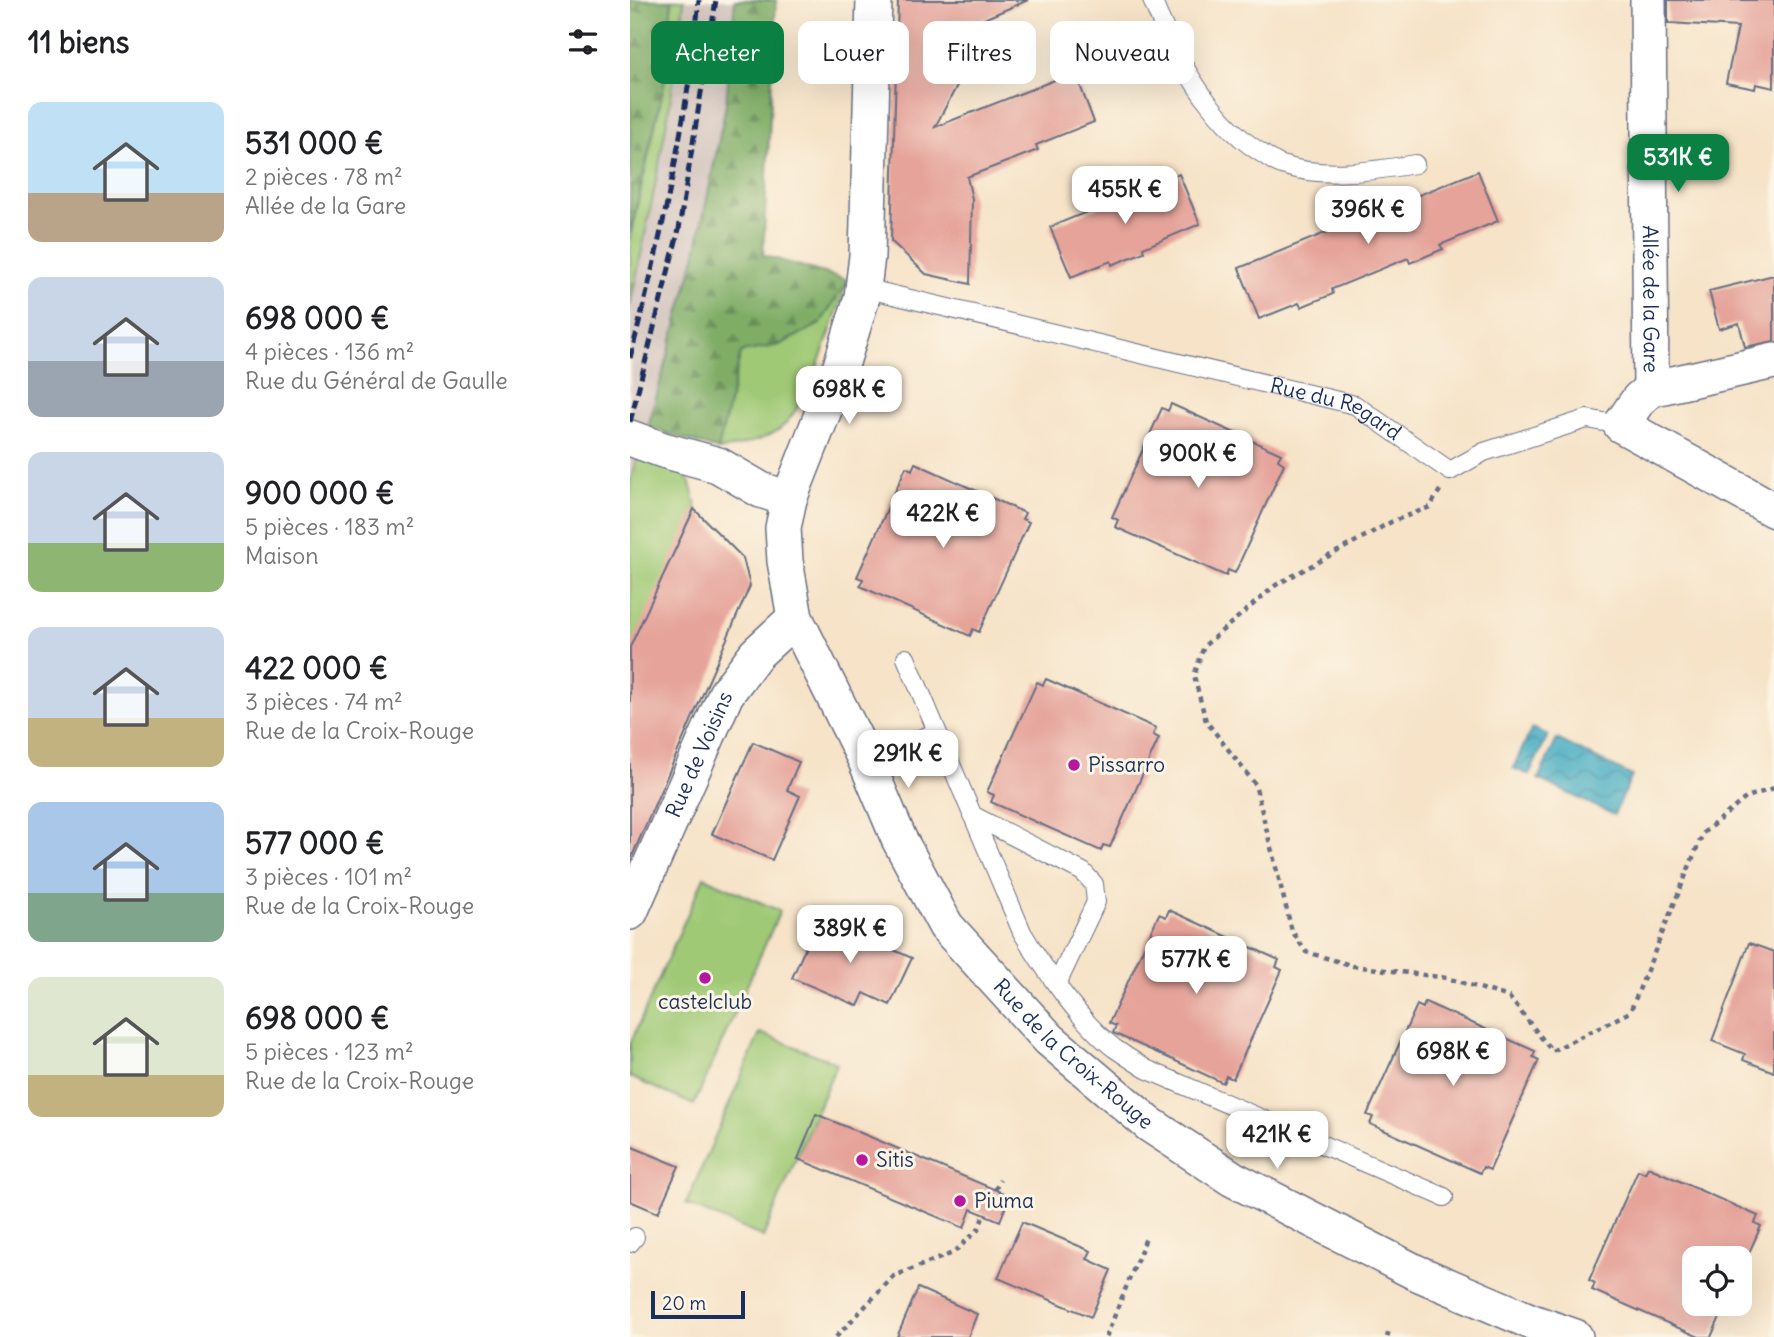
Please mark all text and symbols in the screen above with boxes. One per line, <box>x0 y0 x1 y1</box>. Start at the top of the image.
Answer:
chip: Acheter <box>651 21 784 84</box>
chip: Louer <box>798 21 909 84</box>
chip: Filtres <box>923 21 1036 84</box>
chip: Nouveau <box>1050 21 1194 84</box>
text: 11 biens <box>28 23 129 61</box>
icon: filters <box>564 23 602 61</box>
text: 531 000 € <box>245 124 384 162</box>
icon: home <box>84 130 168 214</box>
pin: 531K € <box>1621 134 1735 194</box>
text: 531K € <box>1643 142 1713 171</box>
text: 2 pièces · 78 m² <box>245 162 403 191</box>
pin: 455K € <box>1068 166 1182 226</box>
text: 455K € <box>1088 174 1162 203</box>
pin: 396K € <box>1311 187 1425 246</box>
text: Allée de la Gare <box>245 191 406 220</box>
text: 396K € <box>1331 194 1405 223</box>
street label: Allée de la Gare <box>1637 225 1665 373</box>
text: 698 000 € <box>245 299 390 337</box>
icon: home <box>84 305 168 389</box>
text: 4 pièces · 136 m² <box>245 337 414 366</box>
text: Rue du Général de Gaulle <box>245 366 508 395</box>
pin: 698K € <box>792 366 906 426</box>
street label: Rue du Regard <box>1268 371 1407 446</box>
text: 698K € <box>812 374 886 403</box>
pin: 900K € <box>1141 430 1255 490</box>
text: 900K € <box>1159 438 1237 467</box>
text: 900 000 € <box>245 474 395 512</box>
icon: home <box>84 480 168 564</box>
pin: 422K € <box>886 490 1000 550</box>
text: 422K € <box>907 498 979 527</box>
text: 5 pièces · 183 m² <box>245 512 414 541</box>
text: Maison <box>245 541 319 570</box>
text: 422 000 € <box>245 649 388 687</box>
icon: home <box>84 655 168 739</box>
text: 3 pièces · 74 m² <box>245 687 403 716</box>
street label: Rue de Voisins <box>659 687 738 822</box>
text: Rue de la Croix-Rouge <box>245 716 474 745</box>
pin: 291K € <box>851 730 965 790</box>
text: 291K € <box>873 738 943 767</box>
place label: Pissarro <box>1088 751 1165 778</box>
marker: Pissarro <box>1066 757 1082 773</box>
text: 577 000 € <box>245 824 384 862</box>
icon: home <box>84 830 168 914</box>
text: 3 pièces · 101 m² <box>245 862 412 891</box>
text: Rue de la Croix-Rouge <box>245 891 474 920</box>
pin: 389K € <box>793 906 907 965</box>
text: 389K € <box>813 913 887 942</box>
pin: 577K € <box>1139 936 1253 996</box>
text: 577K € <box>1161 944 1231 973</box>
marker: castelclub <box>697 970 713 986</box>
street label: Rue de la Croix-Rouge <box>988 973 1159 1135</box>
place label: castelclub <box>658 988 752 1015</box>
text: 698 000 € <box>245 999 390 1037</box>
icon: home <box>84 1005 168 1089</box>
pin: 698K € <box>1396 1028 1510 1088</box>
text: 698K € <box>1416 1036 1490 1065</box>
text: 5 pièces · 123 m² <box>245 1037 414 1066</box>
text: Rue de la Croix-Rouge <box>245 1066 474 1095</box>
pin: 421K € <box>1220 1112 1334 1171</box>
text: 421K € <box>1242 1119 1312 1148</box>
place label: Sitis <box>876 1146 914 1173</box>
marker: Sitis <box>854 1152 870 1168</box>
place label: Piuma <box>974 1187 1034 1214</box>
marker: Piuma <box>952 1193 968 1209</box>
map controls <box>1682 1246 1752 1316</box>
button: locate <box>1682 1246 1752 1316</box>
scale bar <box>651 1288 746 1320</box>
text: 20 m <box>662 1291 706 1315</box>

